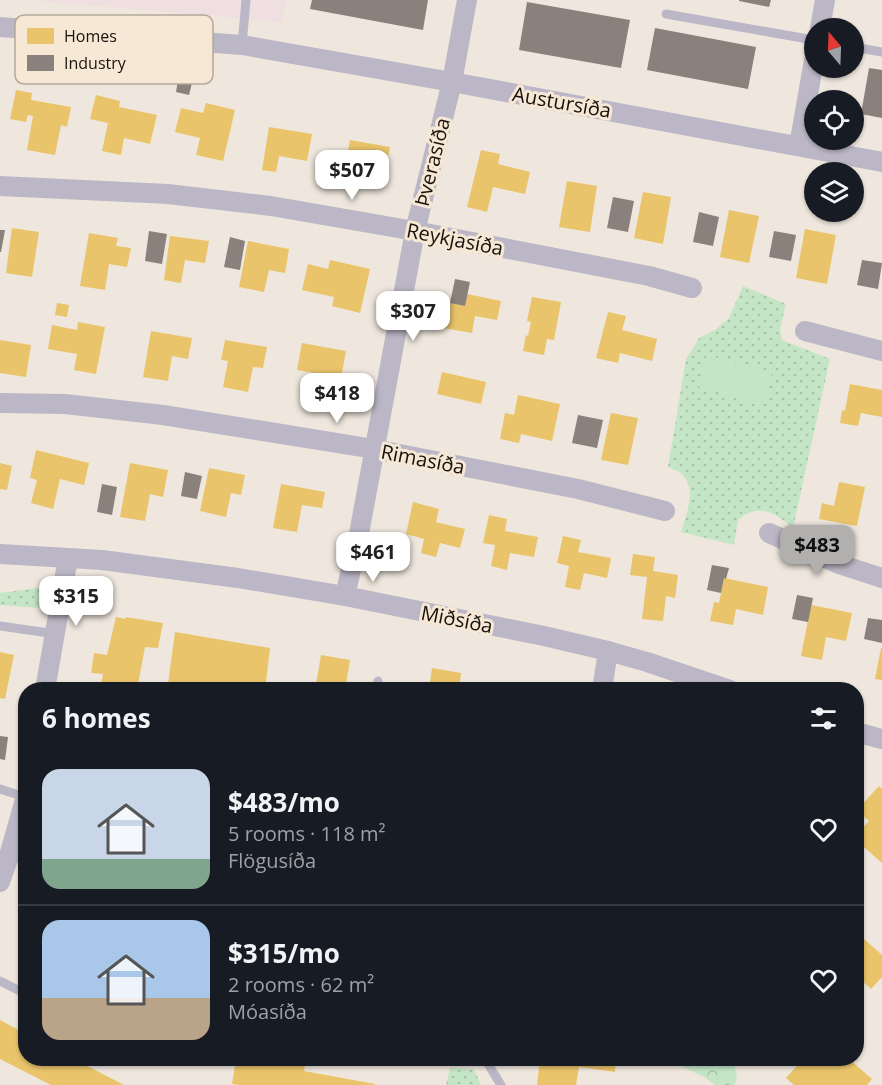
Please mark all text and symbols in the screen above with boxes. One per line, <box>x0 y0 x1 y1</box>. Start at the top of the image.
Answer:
legend <box>15 15 213 84</box>
north arrow <box>804 18 864 78</box>
map controls <box>804 18 864 222</box>
text: Homes <box>64 25 117 47</box>
text: Industry <box>64 52 127 74</box>
street label: Austursíða <box>511 80 613 124</box>
button: locate <box>804 90 864 150</box>
street label: Þverasíða <box>408 115 456 209</box>
pin: $507 <box>316 150 388 201</box>
text: $507 <box>329 156 375 183</box>
button: layers <box>804 162 864 222</box>
street label: Reykjasíða <box>404 216 506 262</box>
pin: $307 <box>377 291 449 342</box>
text: $307 <box>390 297 436 324</box>
pin: $418 <box>301 373 373 424</box>
text: $418 <box>314 379 360 406</box>
street label: Rimasíða <box>379 438 467 480</box>
pin: $483 <box>781 525 853 576</box>
text: $483 <box>794 531 840 558</box>
pin: $461 <box>337 532 409 583</box>
text: $461 <box>350 538 396 565</box>
pin: $315 <box>40 576 112 627</box>
text: $315 <box>53 582 99 609</box>
street label: Miðsíða <box>419 599 495 639</box>
text: 6 homes <box>42 700 151 736</box>
icon: filters <box>807 702 840 735</box>
text: $483/mo <box>228 784 340 820</box>
icon: home <box>90 793 162 865</box>
icon: heart <box>807 813 840 846</box>
text: 5 rooms · 118 m² <box>228 820 386 847</box>
text: Flögusíða <box>228 847 316 874</box>
text: $315/mo <box>228 935 340 971</box>
icon: home <box>90 944 162 1016</box>
icon: heart <box>807 964 840 997</box>
text: 2 rooms · 62 m² <box>228 971 374 998</box>
text: Móasíða <box>228 998 307 1025</box>

